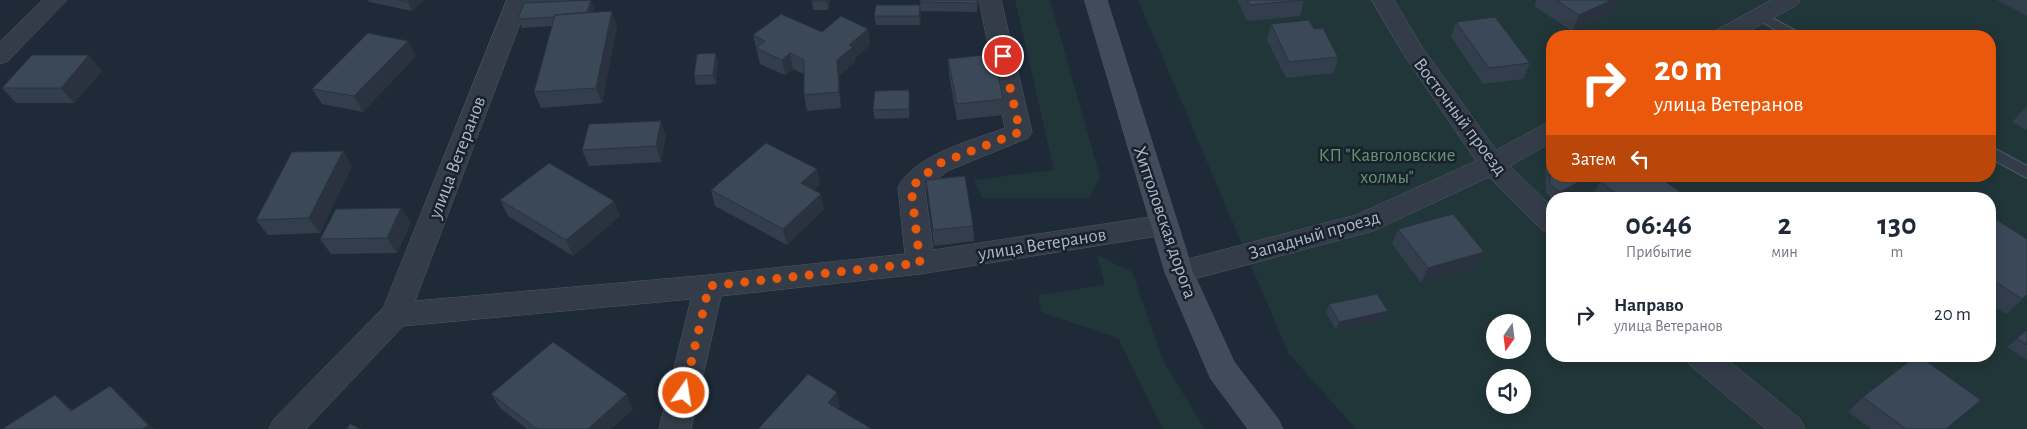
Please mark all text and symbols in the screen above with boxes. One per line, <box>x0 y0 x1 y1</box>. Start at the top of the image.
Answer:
pin <box>982 35 1024 77</box>
icon: arrive <box>989 42 1017 70</box>
icon: right <box>1571 50 1636 115</box>
text: 20 m <box>1654 52 1722 87</box>
street label: Восточный проезд <box>1410 55 1510 179</box>
text: улица Ветеранов <box>1654 93 1804 115</box>
street label: улица Ветеранов <box>425 94 489 222</box>
street label: Хиттоловская дорога <box>1130 144 1200 301</box>
icon: left <box>1626 145 1654 173</box>
park label: КП "Кавголовские холмы" <box>1319 146 1455 187</box>
text: Затем <box>1571 150 1616 169</box>
street label: Западный проезд <box>1247 208 1382 263</box>
text: 06:46 <box>1625 210 1692 240</box>
text: 2 <box>1778 210 1792 240</box>
text: 130 <box>1877 210 1917 240</box>
street label: улица Ветеранов <box>976 225 1108 264</box>
text: Прибытие <box>1626 244 1692 260</box>
text: мин <box>1771 244 1798 260</box>
text: m <box>1891 244 1903 260</box>
text: Направо <box>1614 296 1684 315</box>
icon: right <box>1571 301 1599 329</box>
text: 20 m <box>1934 305 1971 324</box>
north arrow <box>1486 314 1531 359</box>
map controls <box>1486 314 1531 414</box>
text: улица Ветеранов <box>1614 318 1723 334</box>
position arrow <box>657 366 709 418</box>
button: sound <box>1486 369 1531 414</box>

